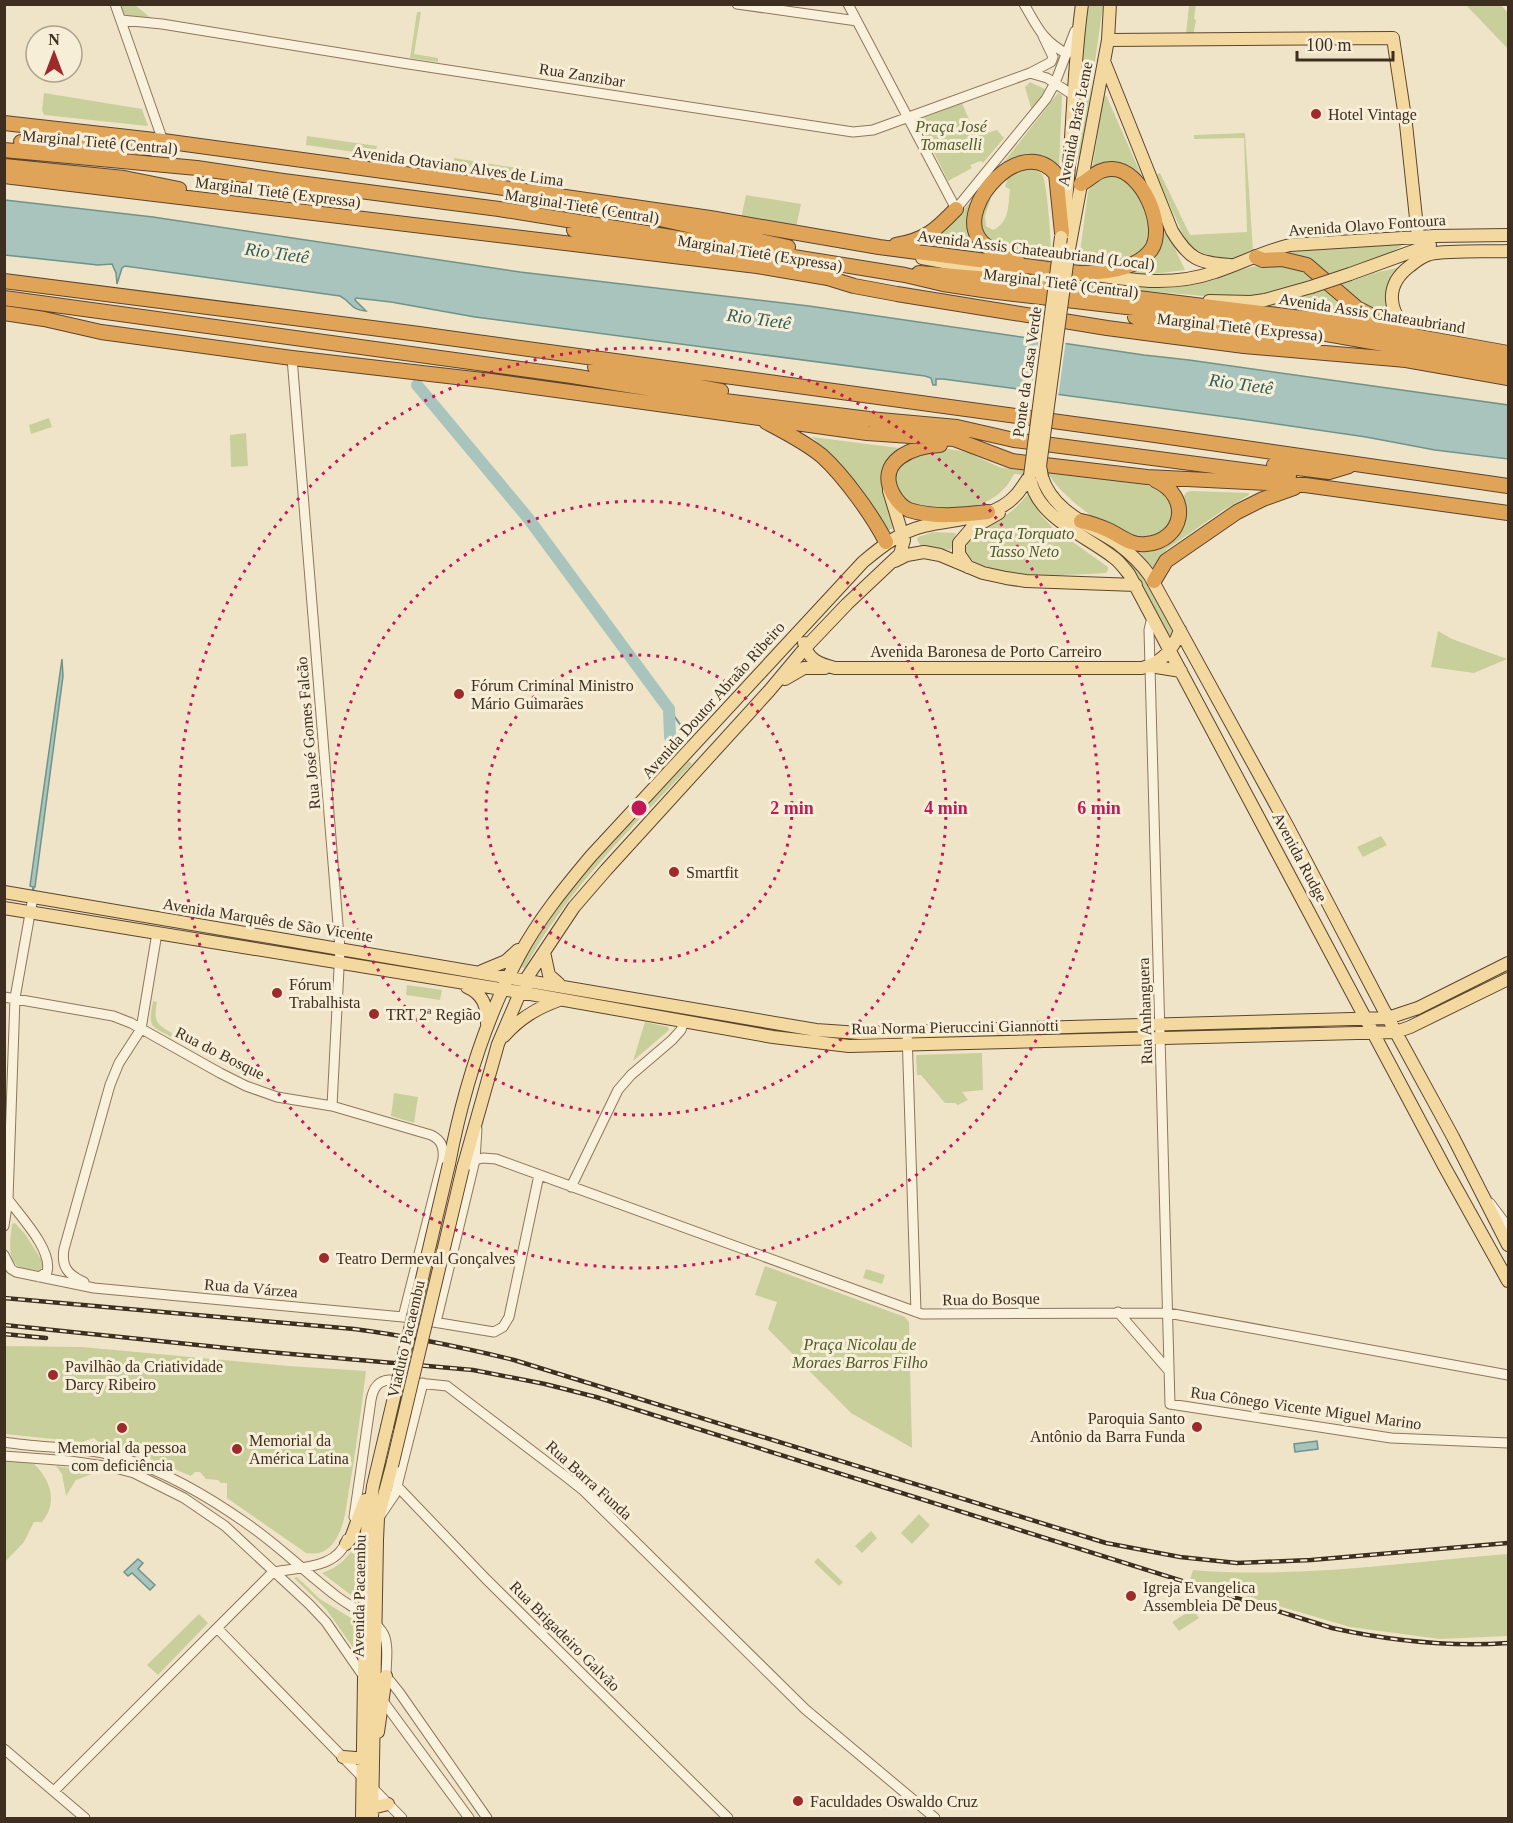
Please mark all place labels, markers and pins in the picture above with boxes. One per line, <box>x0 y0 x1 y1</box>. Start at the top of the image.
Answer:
place label: Hotel Vintage <box>1328 106 1417 124</box>
marker: Hotel Vintage <box>1309 107 1323 121</box>
place label: Fórum Criminal Ministro Mário Guimarães <box>471 677 634 712</box>
marker: Fórum Criminal Ministro Mário Guimarães <box>452 687 466 701</box>
centre of rings <box>629 798 649 818</box>
place label: Smartfit <box>686 864 739 881</box>
marker: Smartfit <box>667 865 681 879</box>
place label: Fórum Trabalhista <box>289 976 360 1011</box>
marker: Fórum Trabalhista <box>270 986 284 1000</box>
place label: TRT 2ª Região <box>386 1006 481 1024</box>
marker: TRT 2ª Região <box>367 1007 381 1021</box>
place label: Teatro Dermeval Gonçalves <box>336 1250 515 1268</box>
marker: Teatro Dermeval Gonçalves <box>317 1251 331 1265</box>
place label: Pavilhão da Criatividade Darcy Ribeiro <box>65 1358 223 1394</box>
marker: Pavilhão da Criatividade Darcy Ribeiro <box>46 1368 60 1382</box>
place label: Paroquia Santo Antônio da Barra Funda <box>1030 1410 1185 1445</box>
marker: Paroquia Santo Antônio da Barra Funda <box>1190 1420 1204 1434</box>
marker: Memorial da pessoa com deficiência <box>115 1421 129 1435</box>
place label: Memorial da América Latina <box>249 1432 349 1467</box>
place label: Memorial da pessoa com deficiência <box>58 1439 186 1474</box>
marker: Memorial da América Latina <box>230 1442 244 1456</box>
place label: Igreja Evangelica Assembleia De Deus <box>1143 1579 1277 1614</box>
marker: Igreja Evangelica Assembleia De Deus <box>1124 1589 1138 1603</box>
place label: Faculdades Oswaldo Cruz <box>810 1793 978 1810</box>
marker: Faculdades Oswaldo Cruz <box>791 1794 805 1808</box>

